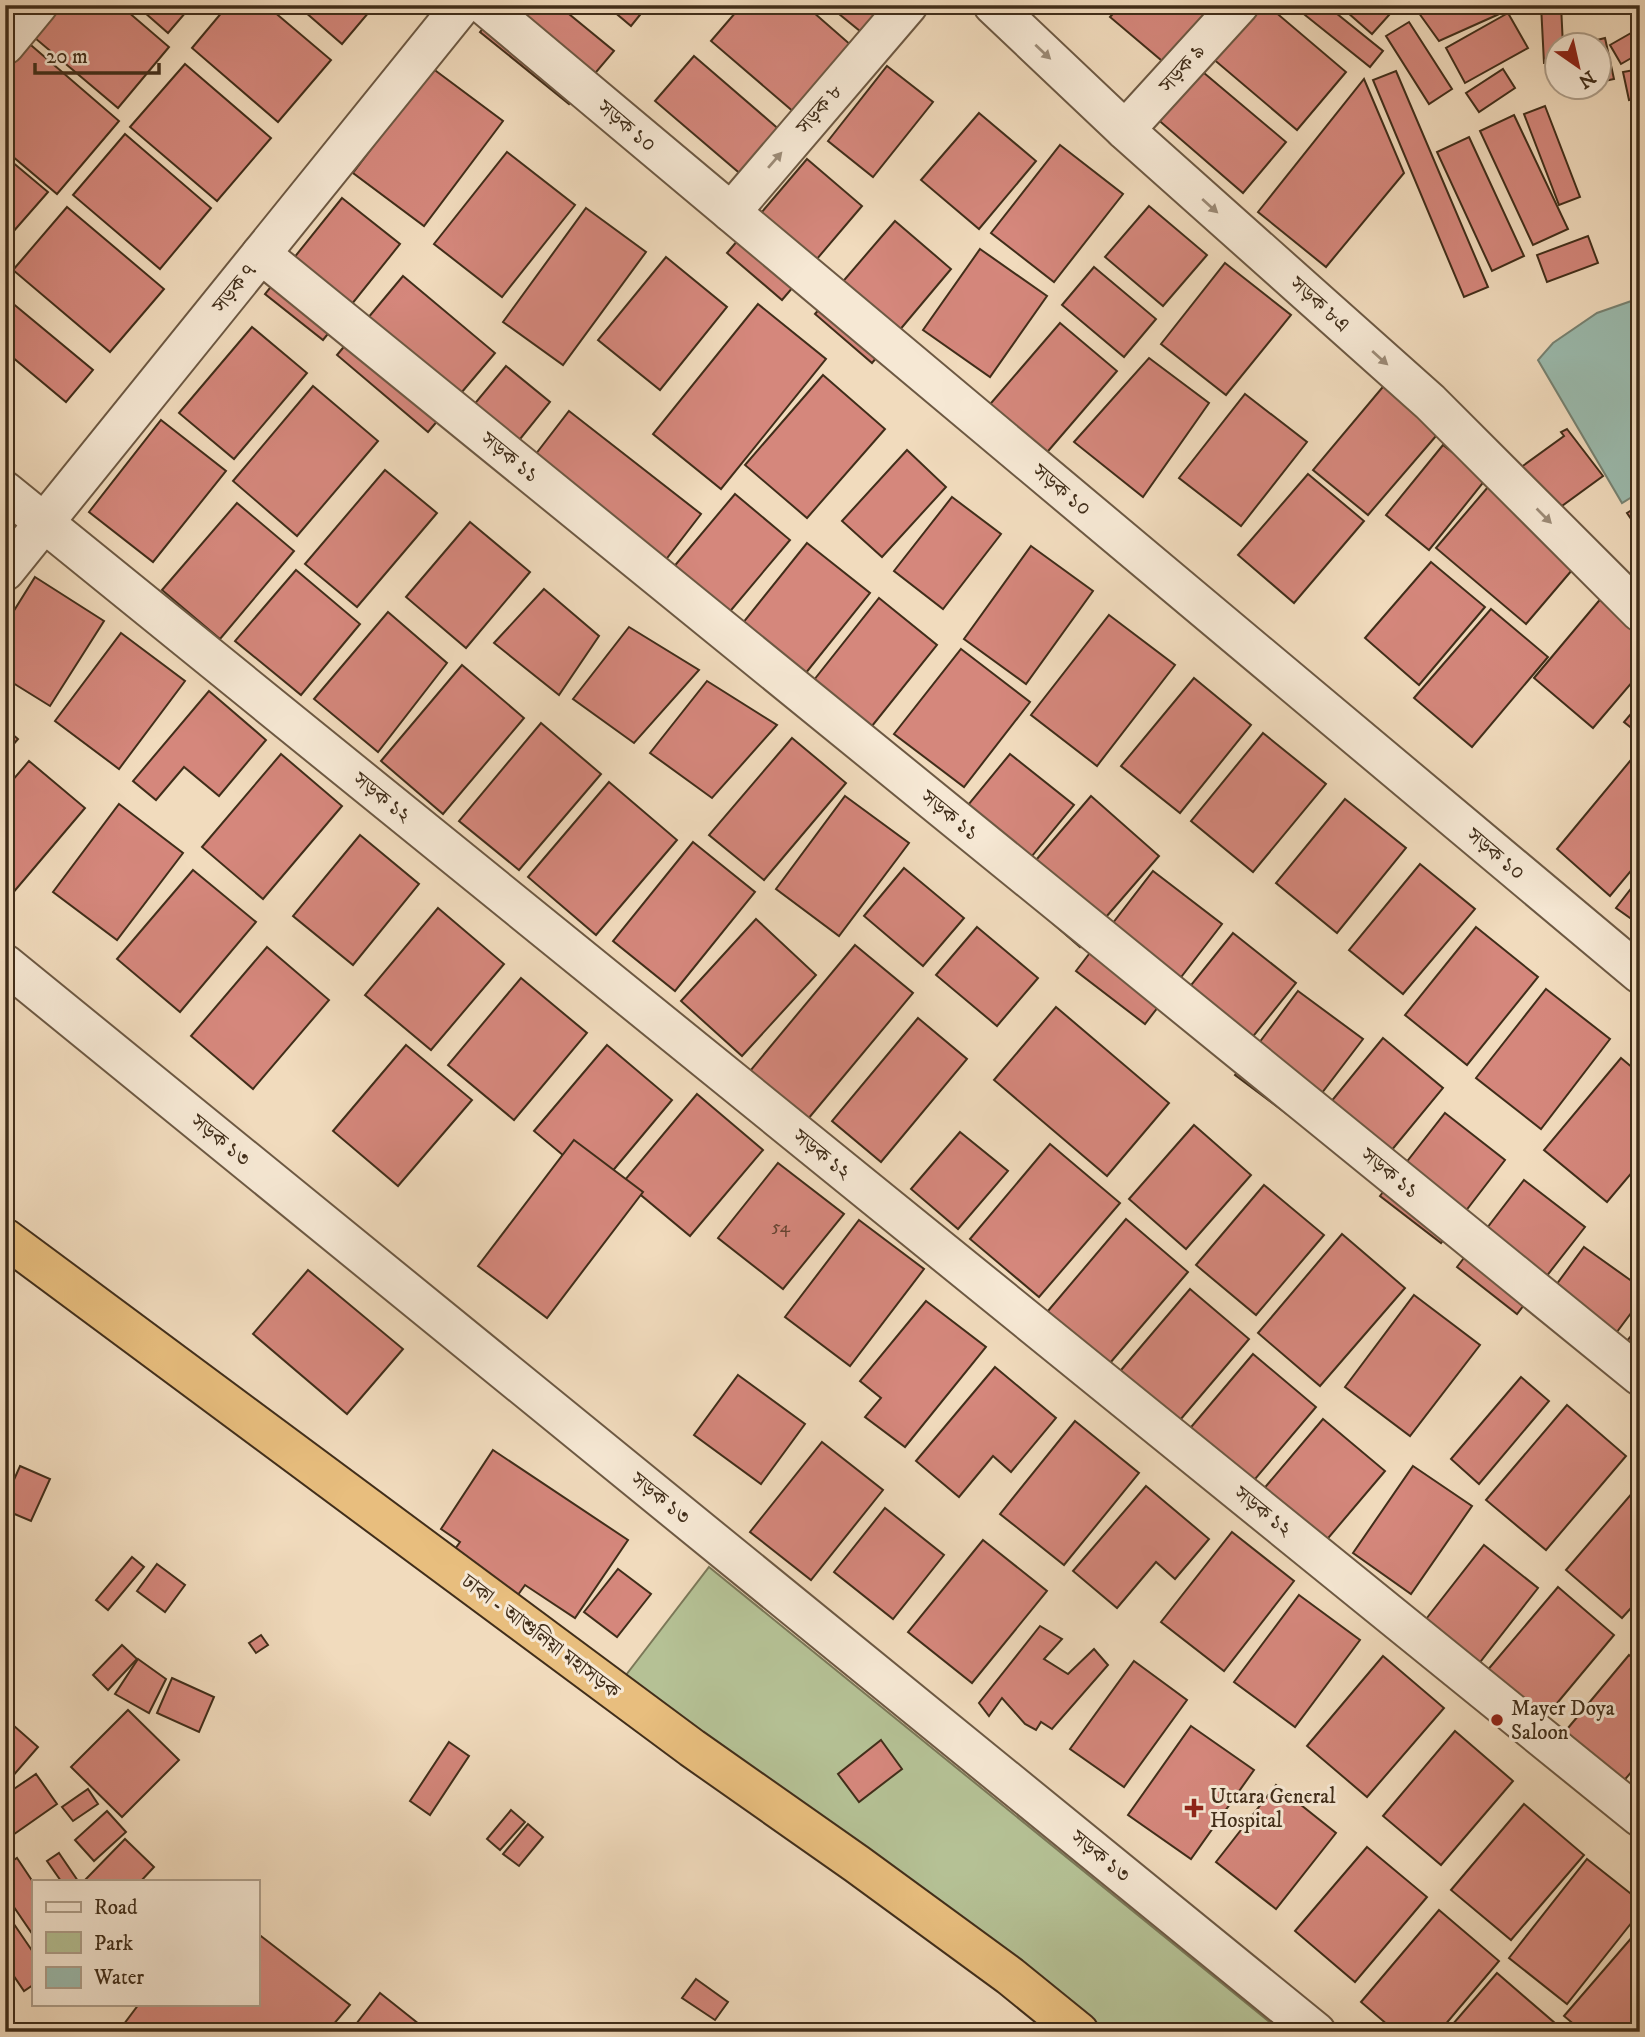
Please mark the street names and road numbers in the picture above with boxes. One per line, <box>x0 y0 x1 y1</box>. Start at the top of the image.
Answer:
street label: সড়ক ৯ <box>1153 39 1212 99</box>
street label: সড়ক ৮ <box>790 79 849 141</box>
street label: সড়ক ১০ <box>591 94 661 159</box>
street label: সড়ক ৭ <box>206 259 263 320</box>
street label: সড়ক ৮এ <box>1283 271 1355 338</box>
street label: সড়ক ১১ <box>474 426 544 489</box>
street label: সড়ক ১০ <box>1026 458 1096 523</box>
street label: সড়ক ১২ <box>347 766 417 830</box>
street label: সড়ক ১১ <box>914 784 984 847</box>
street label: সড়ক ১০ <box>1460 822 1530 887</box>
street label: সড়ক ১৩ <box>184 1108 256 1173</box>
street label: সড়ক ১২ <box>787 1123 857 1187</box>
street label: সড়ক ১১ <box>1354 1142 1424 1205</box>
street label: সড়ক ১৩ <box>624 1466 696 1531</box>
street label: সড়ক ১২ <box>1228 1480 1298 1544</box>
street label: ঢাকা - আশুলিয়া মহাসড়ক <box>455 1568 626 1706</box>
street label: সড়ক ১৩ <box>1064 1824 1136 1889</box>

